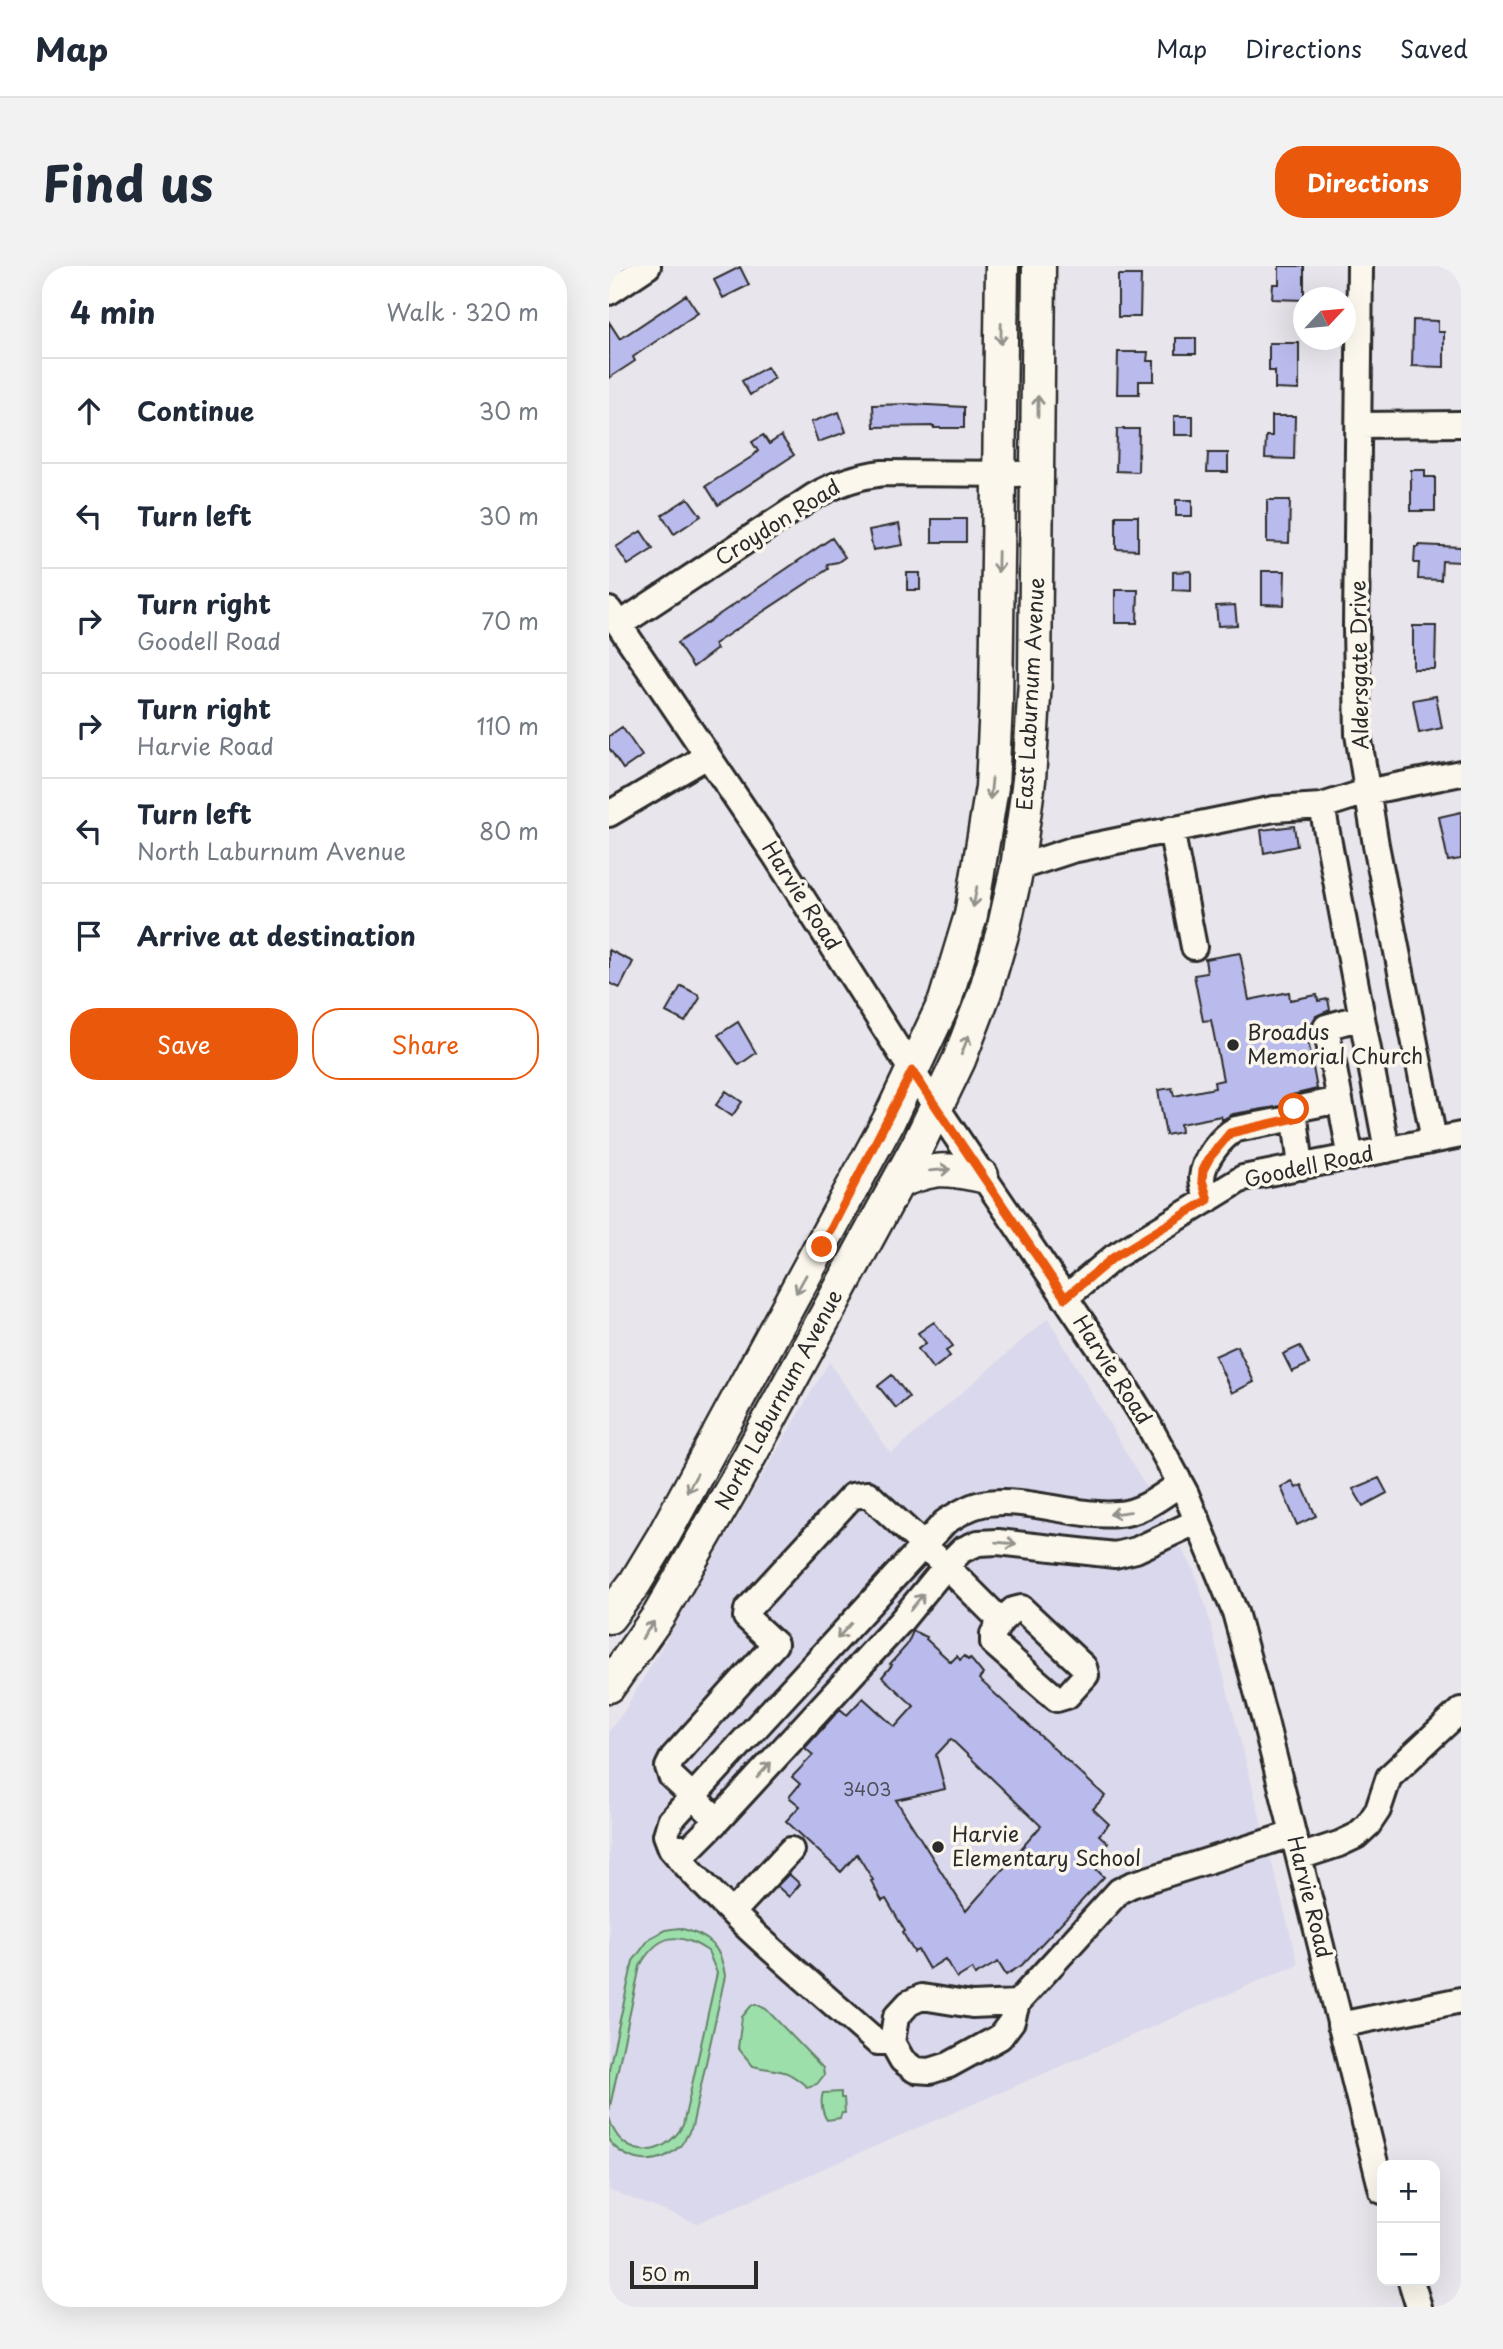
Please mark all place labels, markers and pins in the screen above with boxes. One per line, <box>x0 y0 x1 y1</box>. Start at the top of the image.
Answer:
place label: Broadus Memorial Church <box>1247 1015 1423 1071</box>
marker: Broadus Memorial Church <box>1225 1037 1241 1053</box>
place label: Harvie Elementary School <box>952 1817 1141 1873</box>
marker: Harvie Elementary School <box>930 1839 946 1855</box>

